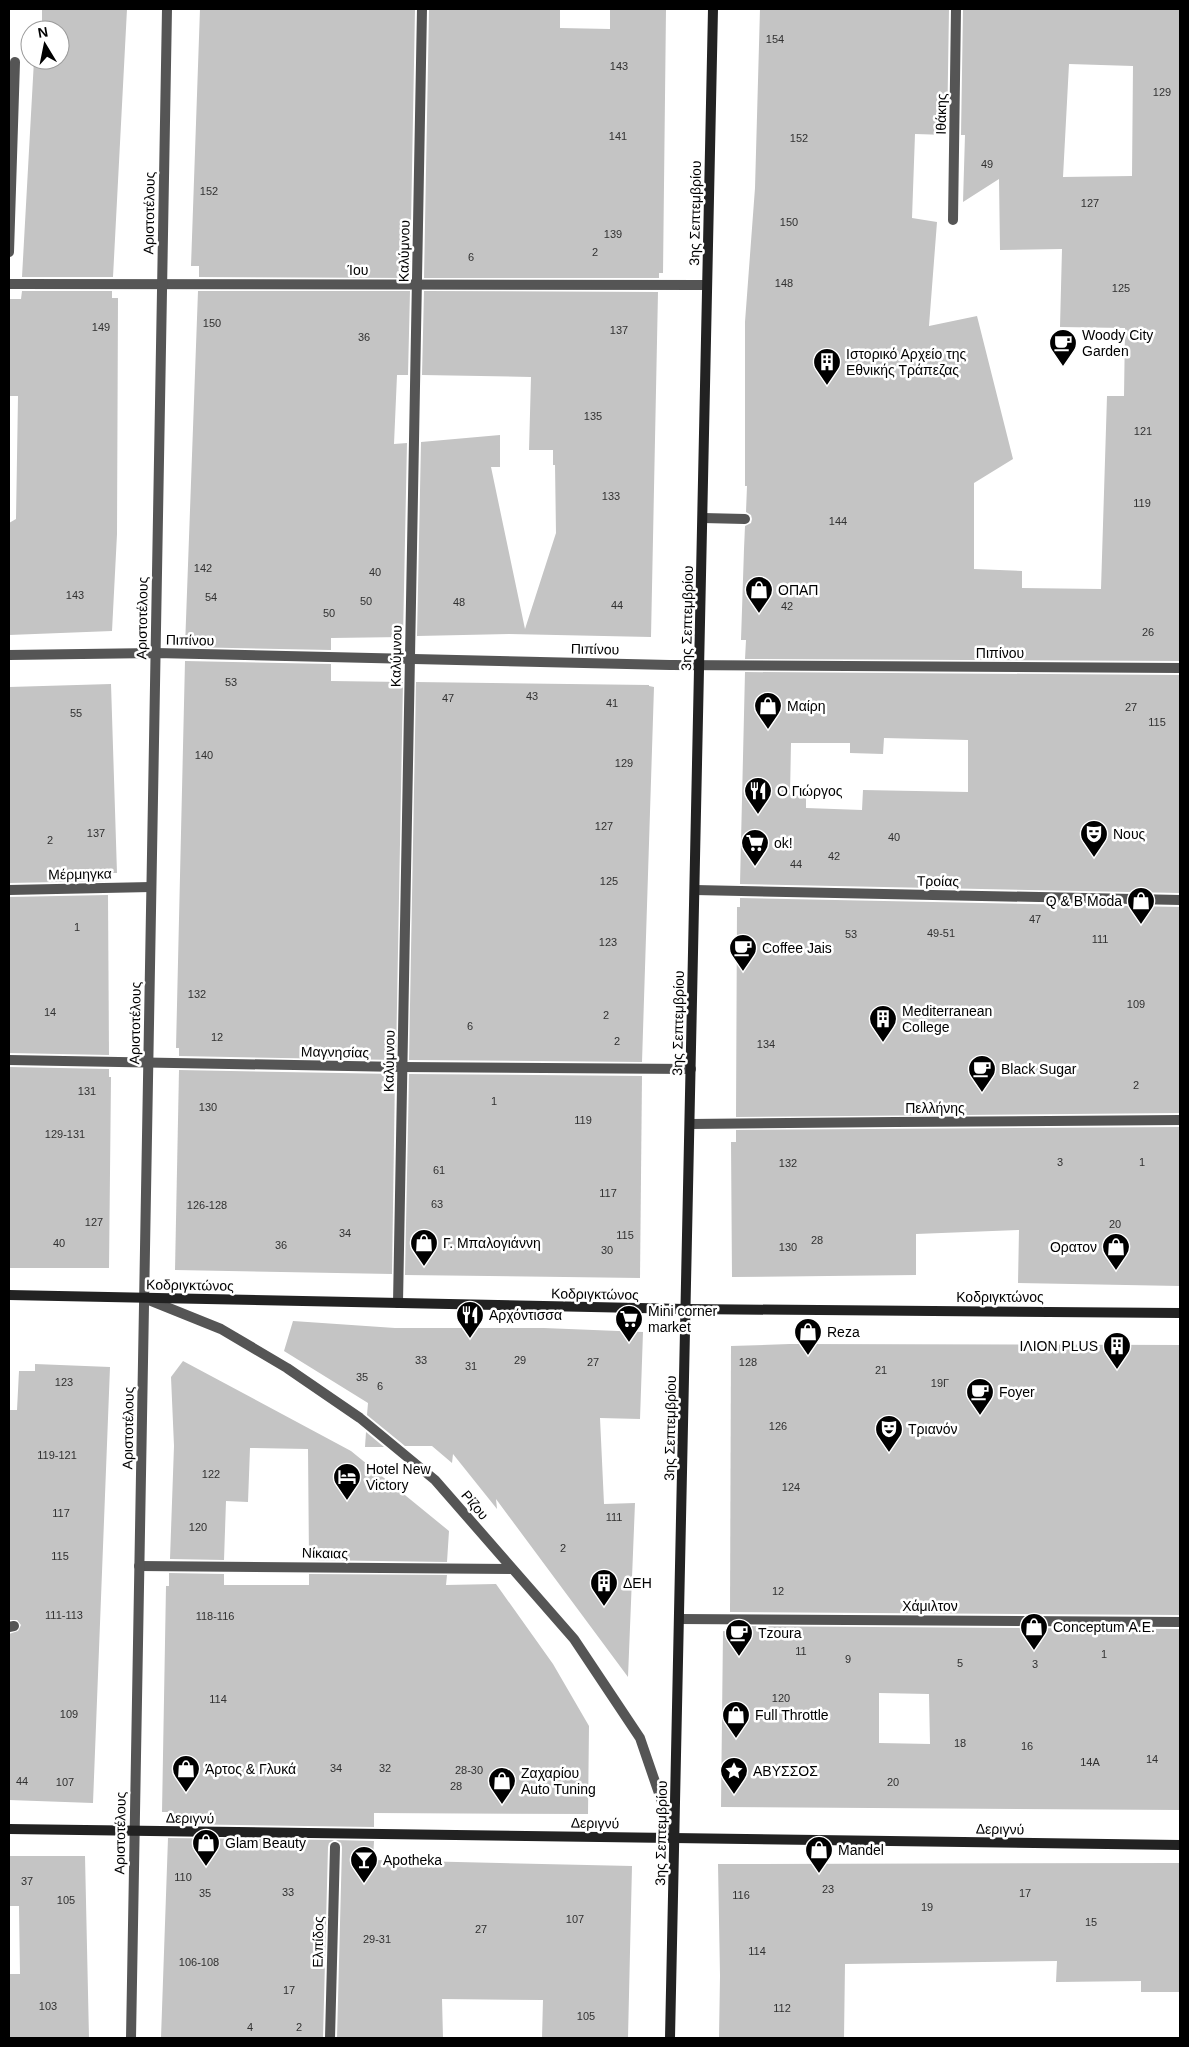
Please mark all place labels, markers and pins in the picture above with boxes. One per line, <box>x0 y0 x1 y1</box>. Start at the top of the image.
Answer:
place label: Woody City Garden <box>1082 327 1153 359</box>
cafe icon: Woody City Garden <box>1048 328 1078 367</box>
place label: Ιστορικό Αρχείο της Εθνικής Τράπεζας <box>846 346 966 378</box>
building icon: Ιστορικό Αρχείο της Εθνικής Τράπεζας <box>812 347 842 386</box>
shop icon: ΟΠΑΠ <box>744 575 774 614</box>
place label: ΟΠΑΠ <box>778 582 818 598</box>
shop icon: Μαίρη <box>753 691 783 730</box>
place label: Μαίρη <box>787 698 826 714</box>
restaurant icon: Ο Γιώργος <box>743 776 773 815</box>
place label: Ο Γιώργος <box>777 783 843 799</box>
theatre icon: Νους <box>1079 819 1109 858</box>
place label: Νους <box>1113 826 1146 842</box>
supermarket icon: ok! <box>740 828 770 867</box>
place label: ok! <box>774 835 793 851</box>
shop icon: Q & B Moda <box>1126 886 1156 925</box>
place label: Q & B Moda <box>1046 893 1122 909</box>
cafe icon: Coffee Jais <box>728 933 758 972</box>
place label: Coffee Jais <box>762 940 832 956</box>
place label: Mediterranean College <box>902 1003 992 1035</box>
building icon: Mediterranean College <box>868 1004 898 1043</box>
cafe icon: Black Sugar <box>967 1054 997 1093</box>
place label: Black Sugar <box>1001 1061 1077 1077</box>
shop icon: Γ. Μπαλογιάννη <box>409 1228 439 1267</box>
shop icon: Ορατον <box>1101 1232 1131 1271</box>
place label: Γ. Μπαλογιάννη <box>443 1235 541 1251</box>
place label: Ορατον <box>1050 1239 1097 1255</box>
restaurant icon: Αρχόντισσα <box>455 1300 485 1339</box>
place label: Mini corner market <box>648 1303 718 1335</box>
supermarket icon: Mini corner market <box>614 1304 644 1343</box>
place label: Αρχόντισσα <box>489 1307 562 1323</box>
shop icon: Reza <box>793 1317 823 1356</box>
place label: Reza <box>827 1324 860 1340</box>
building icon: ΙΛΙΟΝ PLUS <box>1102 1331 1132 1370</box>
place label: ΙΛΙΟΝ PLUS <box>1019 1338 1098 1354</box>
cafe icon: Foyer <box>965 1377 995 1416</box>
place label: Foyer <box>999 1384 1035 1400</box>
theatre icon: Τριανόν <box>874 1414 904 1453</box>
place label: Τριανόν <box>908 1421 958 1437</box>
place label: Hotel New Victory <box>366 1461 431 1493</box>
hotel icon: Hotel New Victory <box>332 1462 362 1501</box>
building icon: ΔΕΗ <box>589 1568 619 1607</box>
place label: ΔΕΗ <box>623 1575 652 1591</box>
shop icon: Conceptum Α.Ε. <box>1019 1612 1049 1651</box>
cafe icon: Tzoura <box>724 1618 754 1657</box>
place label: Conceptum Α.Ε. <box>1053 1619 1155 1635</box>
place label: Tzoura <box>758 1625 802 1641</box>
shop icon: Full Throttle <box>721 1700 751 1739</box>
place label: Full Throttle <box>755 1707 829 1723</box>
shop icon: Άρτος & Γλυκά <box>171 1754 201 1793</box>
place icon: ΑΒΥΣΣΟΣ <box>719 1756 749 1795</box>
place label: Άρτος & Γλυκά <box>205 1761 296 1777</box>
place label: ΑΒΥΣΣΟΣ <box>753 1763 818 1779</box>
place label: Ζαχαρίου Auto Tuning <box>521 1765 596 1797</box>
shop icon: Ζαχαρίου Auto Tuning <box>487 1766 517 1805</box>
shop icon: Glam Beauty <box>191 1828 221 1867</box>
place label: Glam Beauty <box>225 1835 306 1851</box>
shop icon: Mandel <box>804 1835 834 1874</box>
place label: Mandel <box>838 1842 884 1858</box>
bar icon: Apotheka <box>349 1845 379 1884</box>
place label: Apotheka <box>383 1852 442 1868</box>

